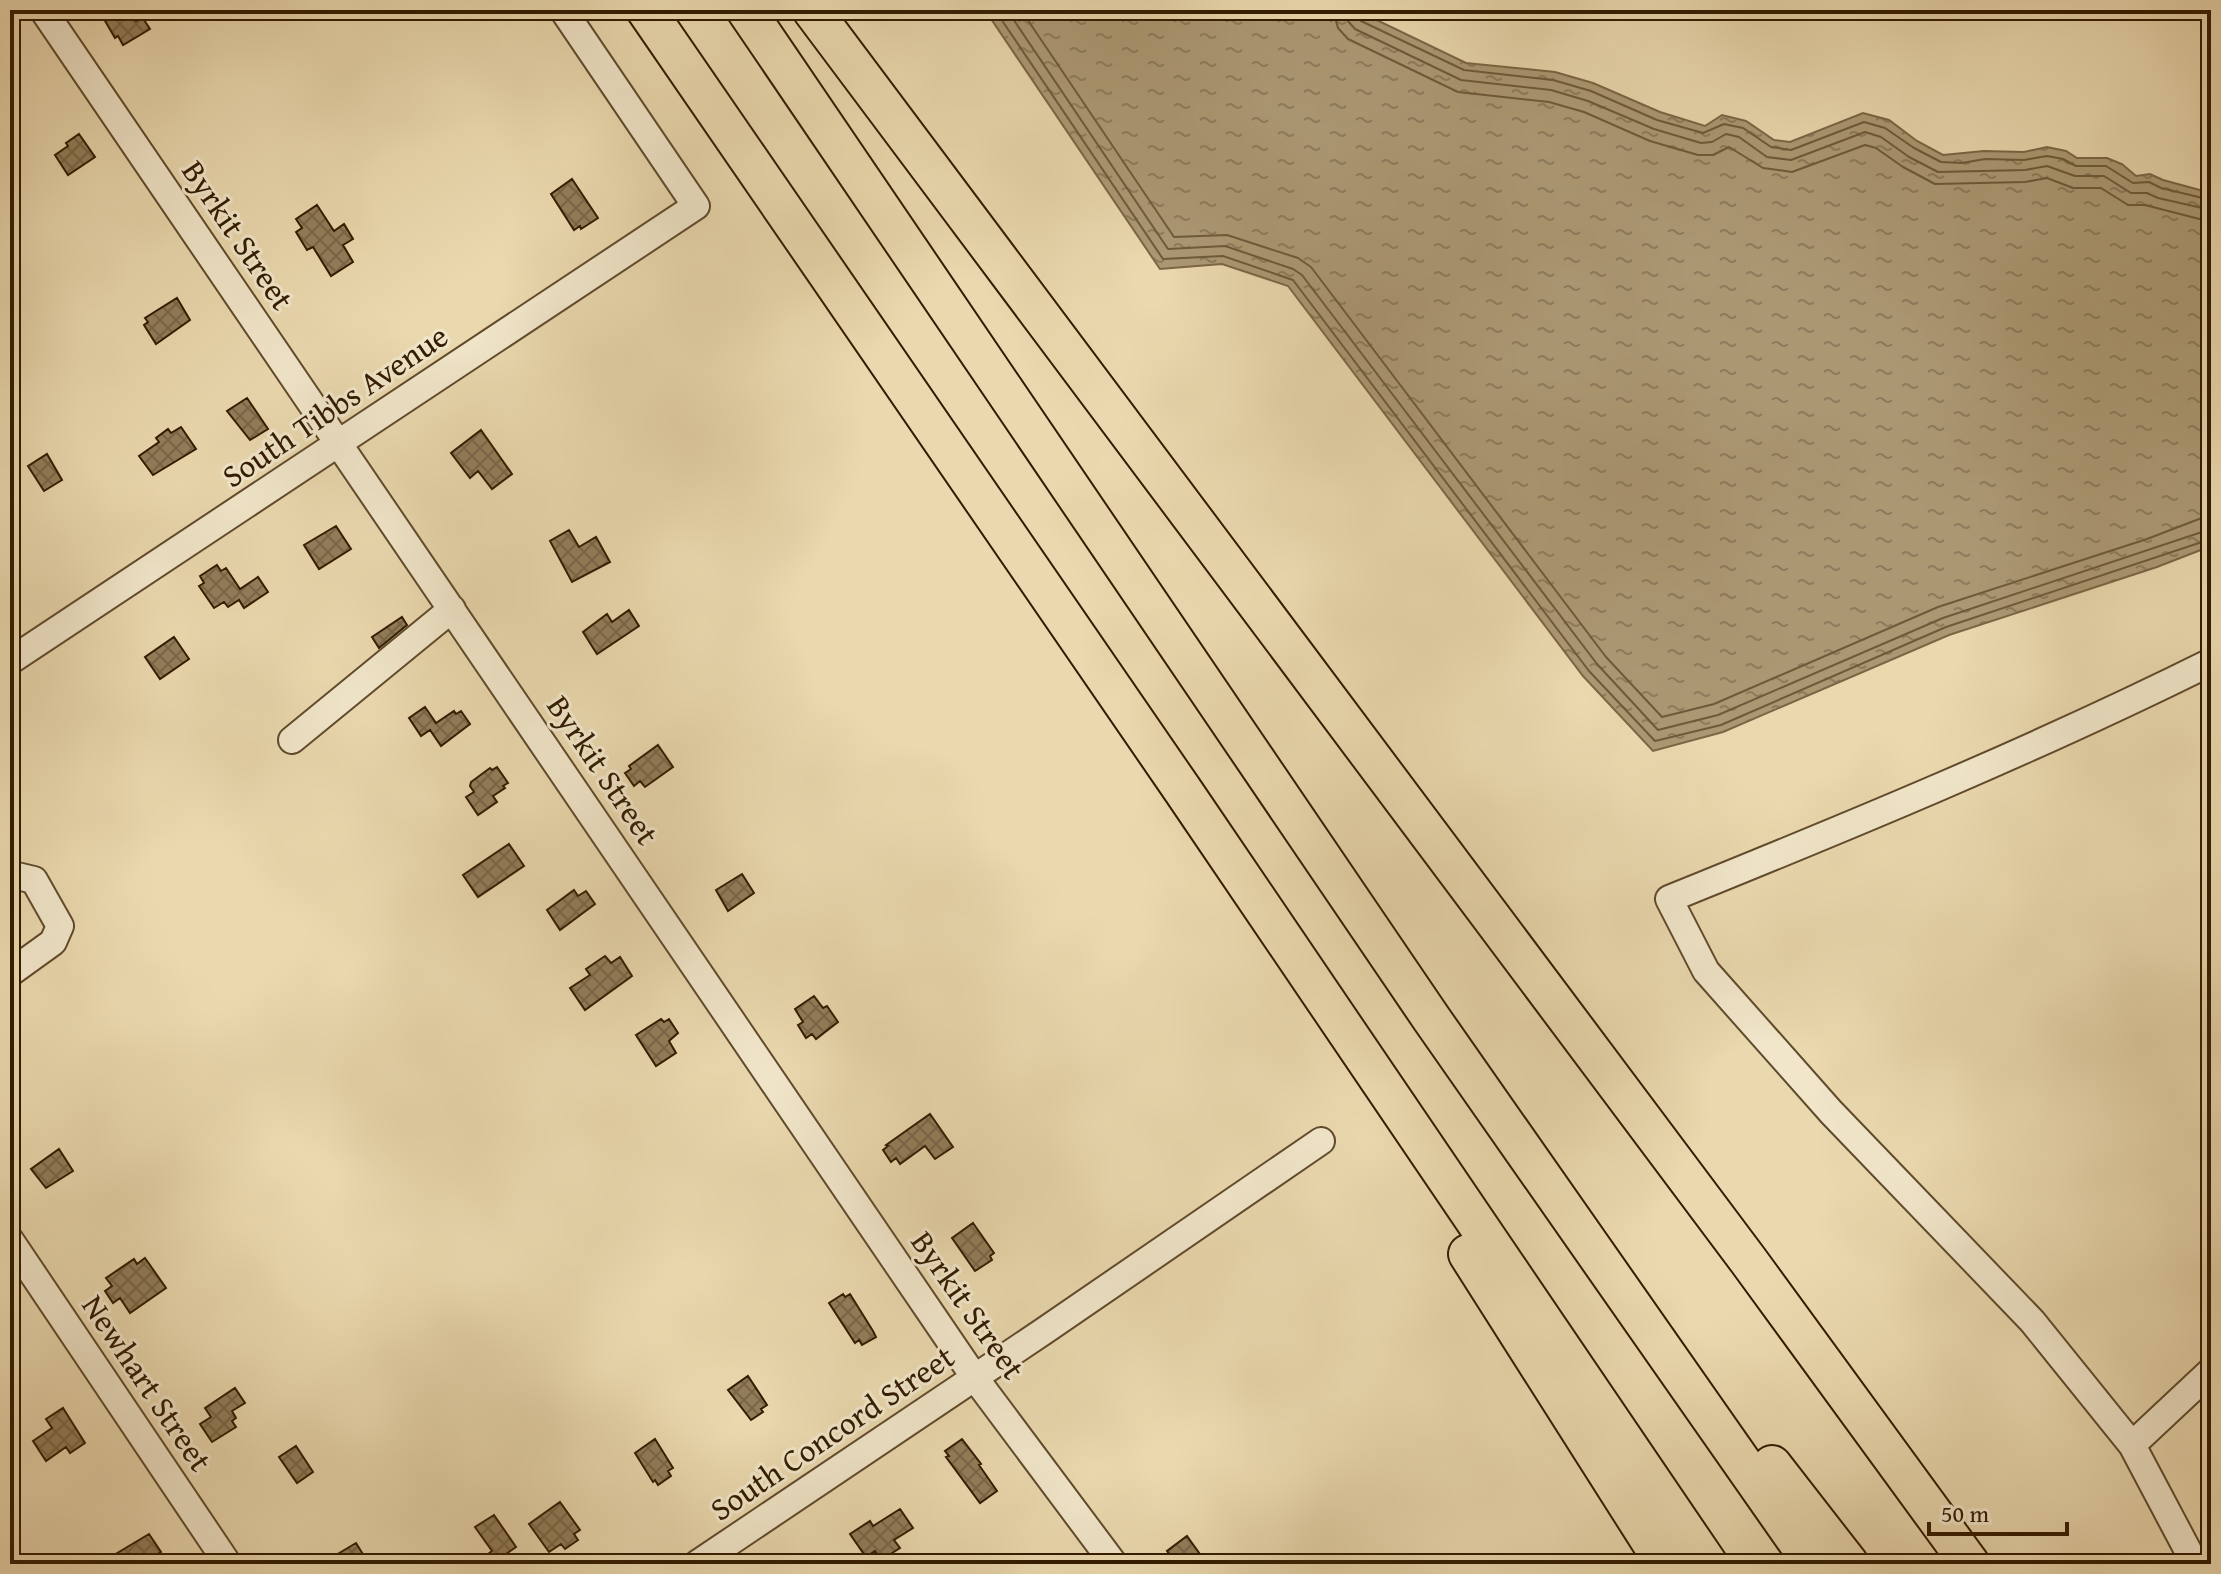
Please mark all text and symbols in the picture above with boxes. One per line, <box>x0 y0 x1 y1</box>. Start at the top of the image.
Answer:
street label: Byrkit Street <box>171 150 306 319</box>
street label: South Tibbs Avenue <box>212 312 457 499</box>
street label: Byrkit Street <box>536 685 671 854</box>
street label: Byrkit Street <box>900 1221 1037 1389</box>
street label: Newhart Street <box>71 1285 224 1481</box>
street label: South Concord Street <box>700 1333 963 1532</box>
scale bar <box>1929 1486 2067 1536</box>
text: 50 m <box>1941 1496 1989 1531</box>

